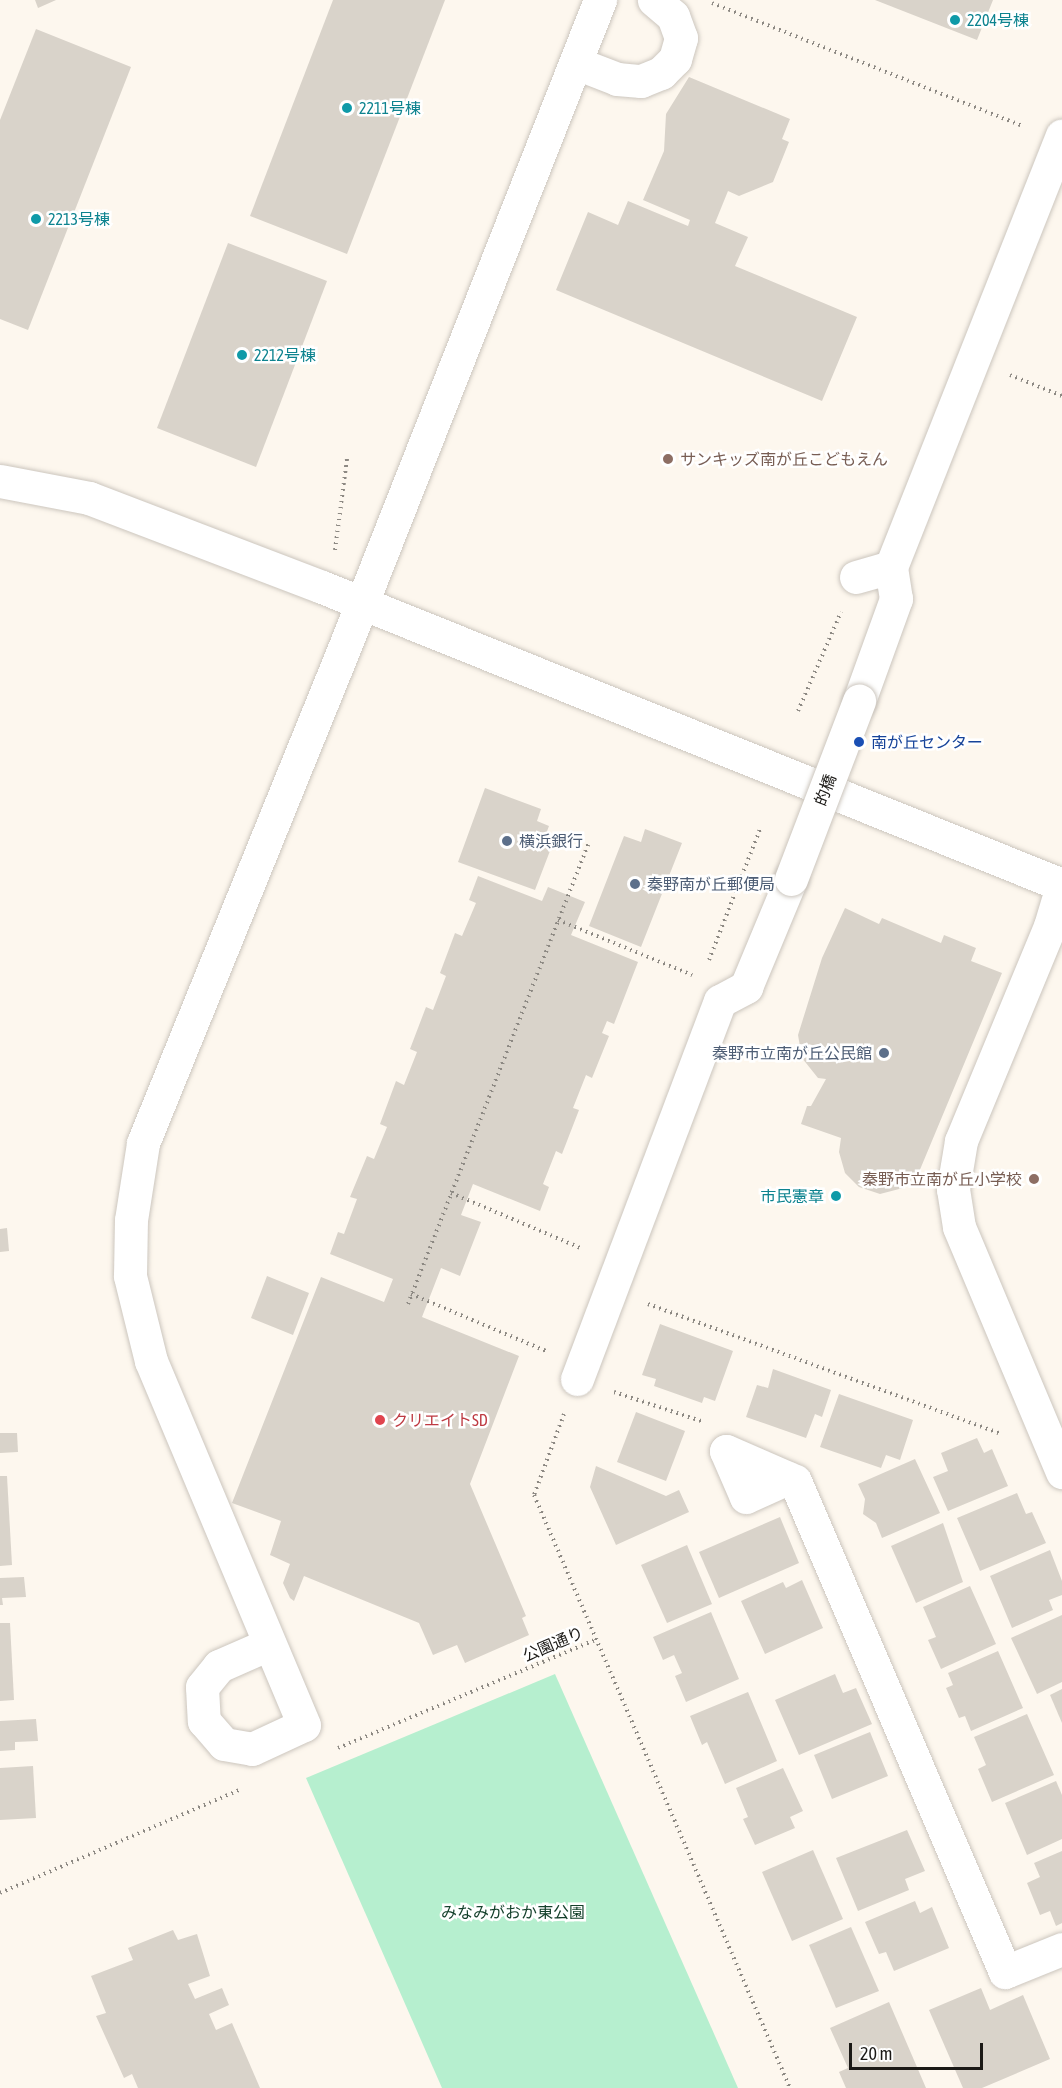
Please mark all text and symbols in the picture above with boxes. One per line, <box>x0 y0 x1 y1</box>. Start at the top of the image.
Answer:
place label: 2204号棟 <box>967 10 1029 30</box>
marker: 2204号棟 <box>948 13 962 27</box>
place label: 2211号棟 <box>359 98 421 118</box>
marker: 2211号棟 <box>340 101 354 115</box>
place label: 2213号棟 <box>48 209 110 229</box>
marker: 2213号棟 <box>29 212 43 226</box>
place label: 2212号棟 <box>254 345 316 365</box>
marker: 2212号棟 <box>235 348 249 362</box>
place label: サンキッズ南が丘こどもえん <box>680 449 888 469</box>
marker: サンキッズ南が丘こどもえん <box>661 452 675 466</box>
place label: 南が丘センター <box>871 732 983 752</box>
marker: 南が丘センター <box>852 735 866 749</box>
street label: 的橋 <box>810 772 840 808</box>
place label: 横浜銀行 <box>519 831 583 851</box>
marker: 横浜銀行 <box>500 834 514 848</box>
place label: 秦野南が丘郵便局 <box>647 874 775 894</box>
marker: 秦野南が丘郵便局 <box>628 877 642 891</box>
place label: 秦野市立南が丘公民館 <box>712 1043 872 1063</box>
marker: 秦野市立南が丘公民館 <box>877 1046 891 1060</box>
place label: 秦野市立南が丘小学校 <box>862 1169 1022 1189</box>
marker: 秦野市立南が丘小学校 <box>1027 1172 1041 1186</box>
place label: 市民憲章 <box>760 1186 824 1206</box>
marker: 市民憲章 <box>829 1189 843 1203</box>
place label: クリエイトSD <box>392 1410 488 1430</box>
marker: クリエイトSD <box>373 1413 387 1427</box>
street label: 公園通り <box>520 1623 586 1665</box>
park label: みなみがおか東公園 <box>441 1902 585 1922</box>
scale bar <box>852 2031 986 2069</box>
text: 20 m <box>860 2043 892 2064</box>

